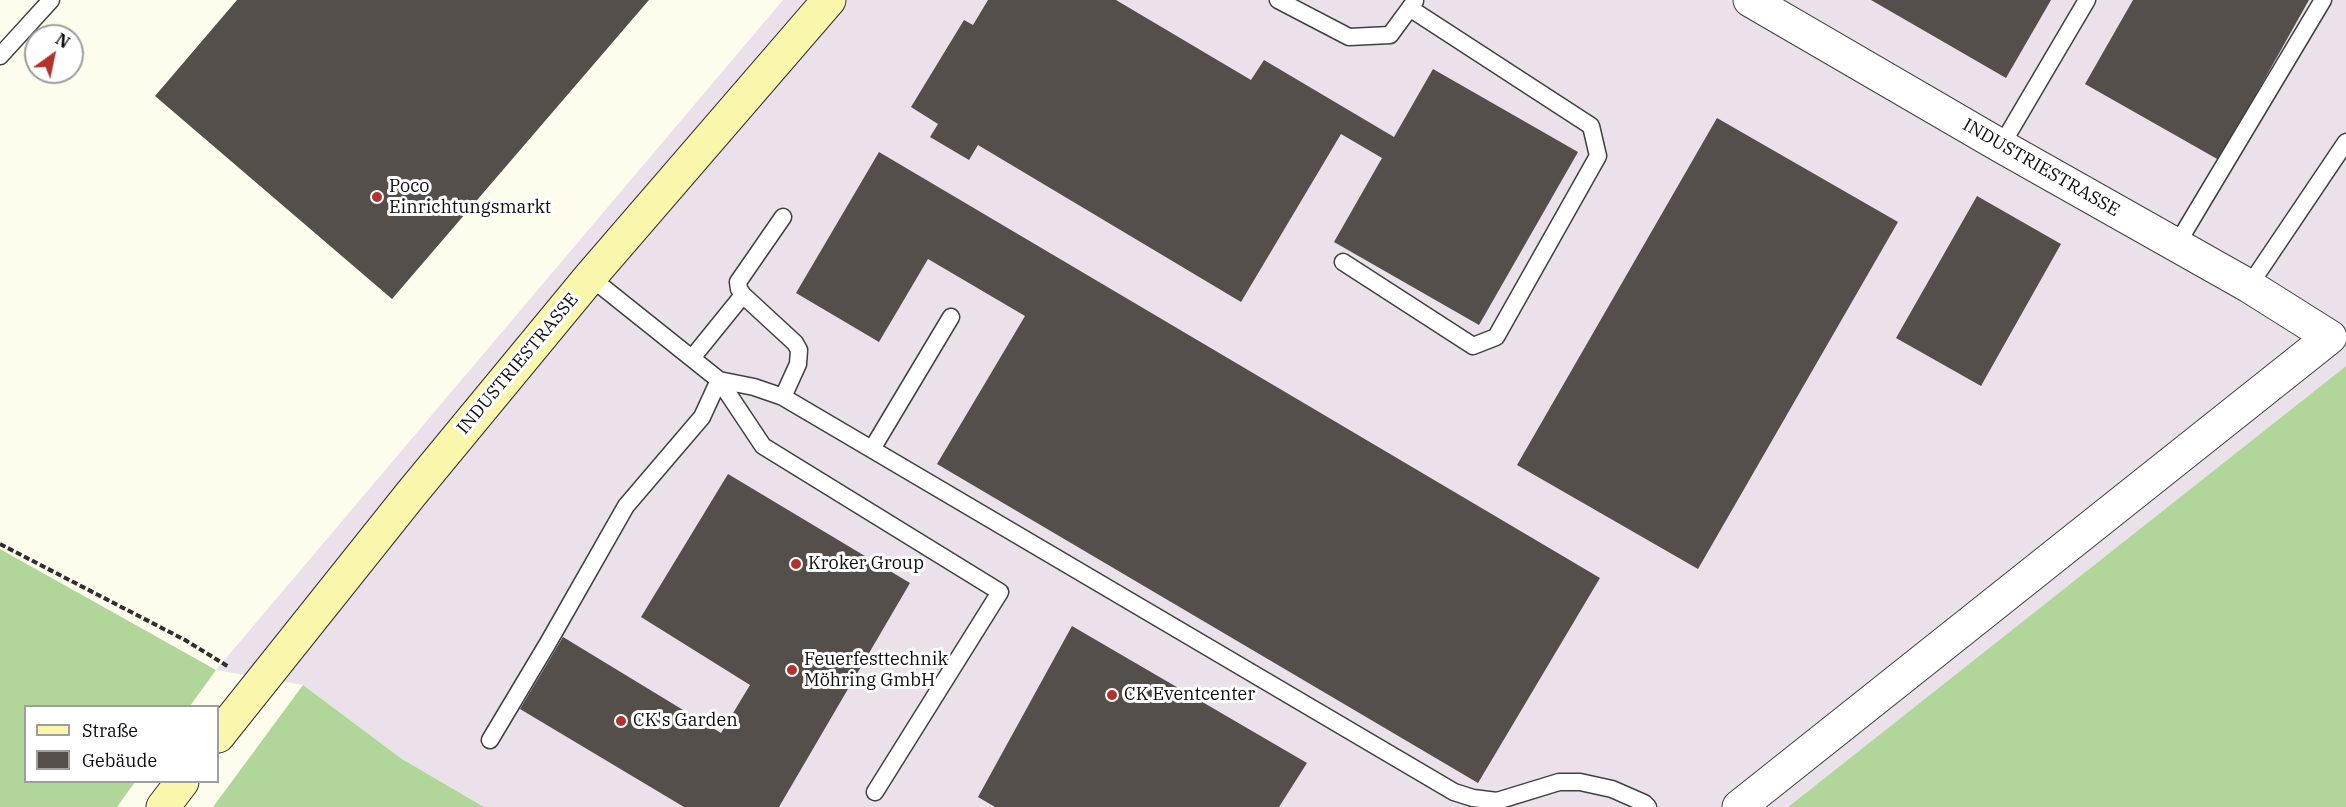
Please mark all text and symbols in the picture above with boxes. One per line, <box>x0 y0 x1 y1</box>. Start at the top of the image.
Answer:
north arrow <box>24 24 84 84</box>
text: N <box>52 29 73 52</box>
street label: INDUSTRIESTRASSE <box>1959 114 2123 222</box>
place label: Poco Einrichtungsmarkt <box>389 176 551 219</box>
marker: Poco Einrichtungsmarkt <box>370 190 384 204</box>
street label: INDUSTRIESTRASSE <box>453 289 583 439</box>
place label: Kroker Group <box>808 553 924 575</box>
marker: Kroker Group <box>789 557 803 571</box>
place label: Feuerfesttechnik Möhring GmbH <box>804 649 948 692</box>
marker: Feuerfesttechnik Möhring GmbH <box>785 663 799 677</box>
place label: CK Eventcenter <box>1124 684 1255 706</box>
marker: CK Eventcenter <box>1105 688 1119 702</box>
legend <box>24 705 219 783</box>
place label: CK's Garden <box>633 710 738 732</box>
marker: CK's Garden <box>614 714 628 728</box>
text: Straße <box>82 719 138 742</box>
text: Gebäude <box>82 749 157 772</box>

